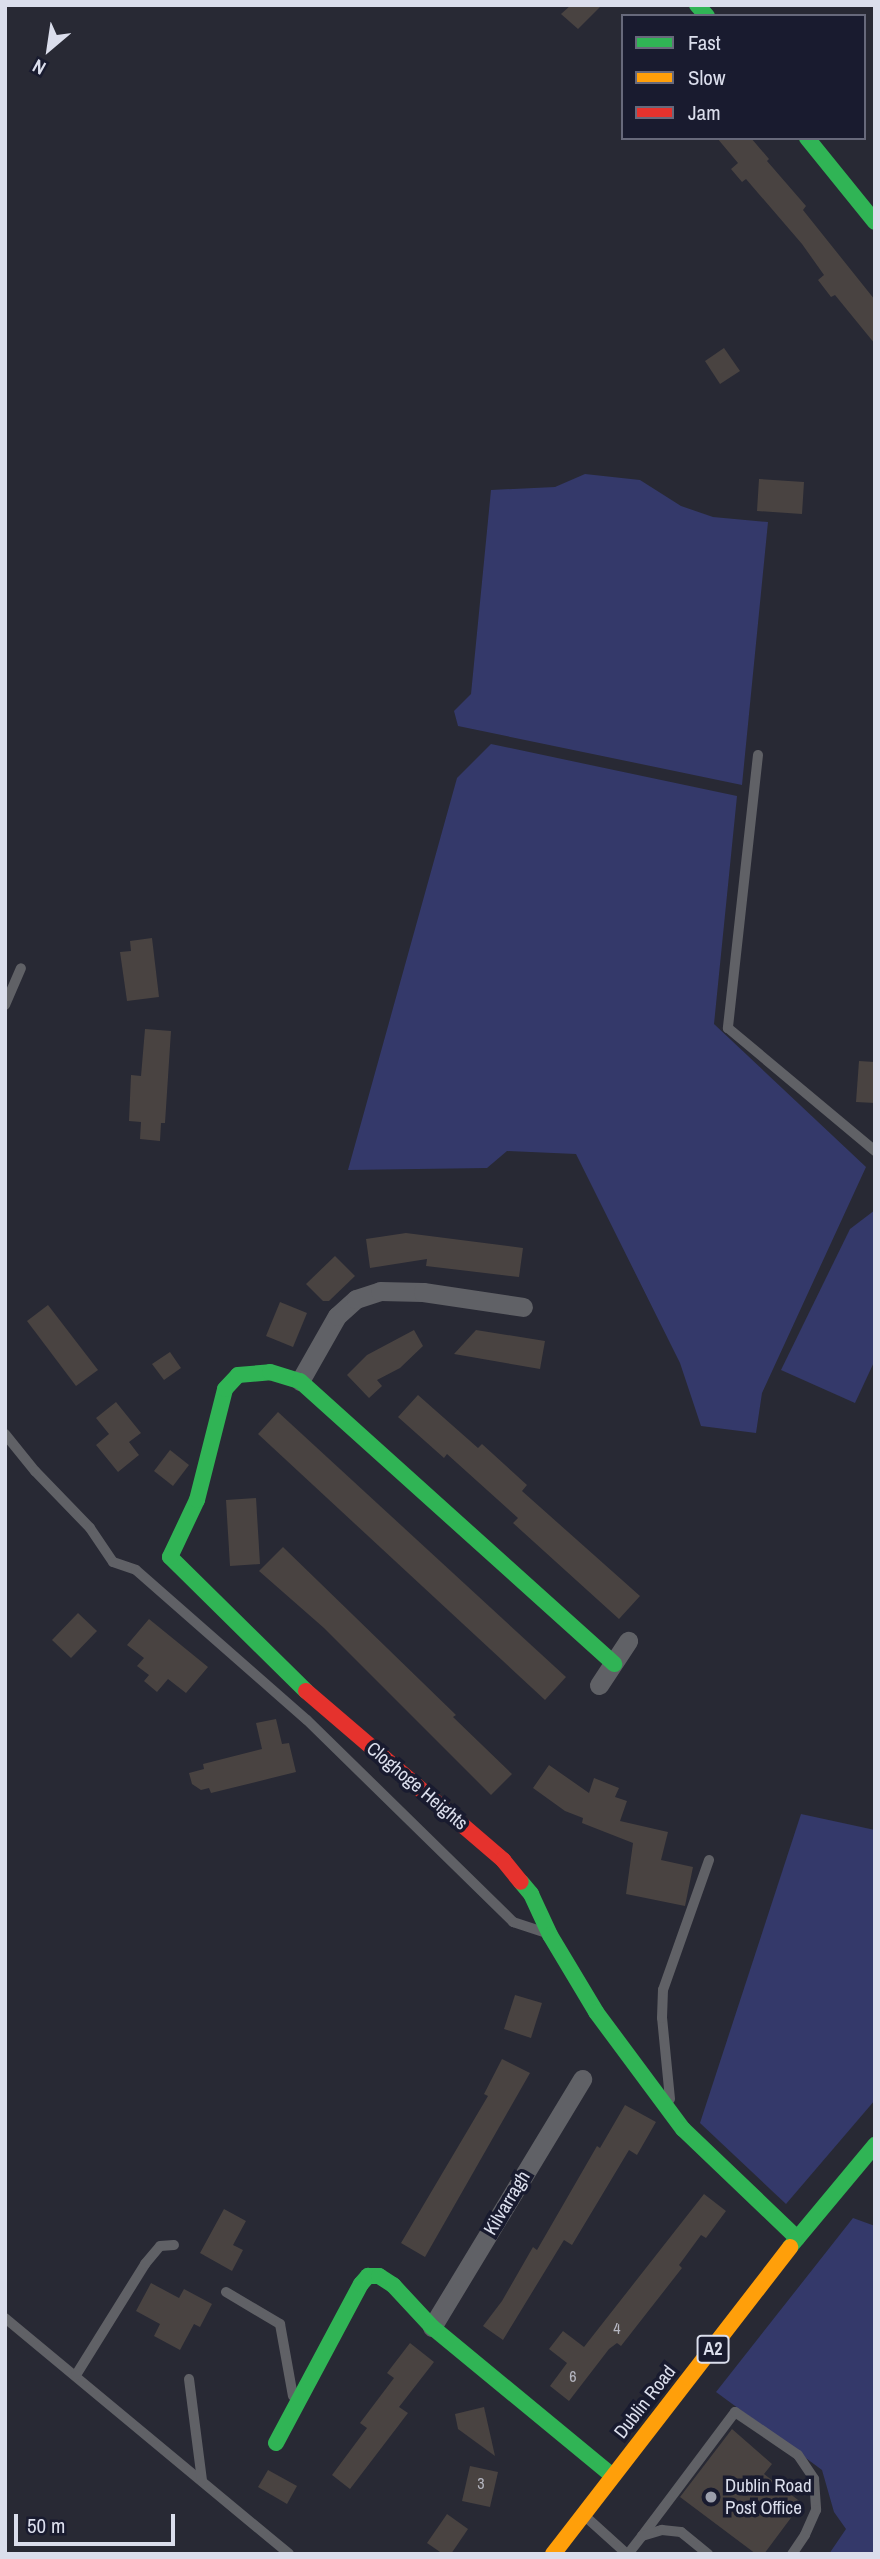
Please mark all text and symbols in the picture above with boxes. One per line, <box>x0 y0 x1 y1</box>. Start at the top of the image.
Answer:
north arrow <box>14 14 84 84</box>
legend <box>621 14 866 140</box>
text: Fast <box>688 28 721 57</box>
text: N <box>28 53 50 81</box>
text: Slow <box>688 63 725 92</box>
text: Jam <box>688 98 721 127</box>
street label: Cloghoge Heights <box>362 1737 472 1835</box>
street label: Kilvarragh <box>479 2167 535 2239</box>
house number: 4 <box>613 2318 621 2338</box>
road number: A2 <box>696 2334 730 2364</box>
street label: Dublin Road <box>609 2361 681 2443</box>
house number: 6 <box>569 2366 577 2386</box>
house number: 3 <box>477 2473 485 2493</box>
place label: Dublin Road Post Office <box>725 2475 812 2519</box>
marker: Dublin Road Post Office <box>703 2489 719 2505</box>
scale bar <box>18 2500 178 2544</box>
text: 50 m <box>27 2511 65 2540</box>

